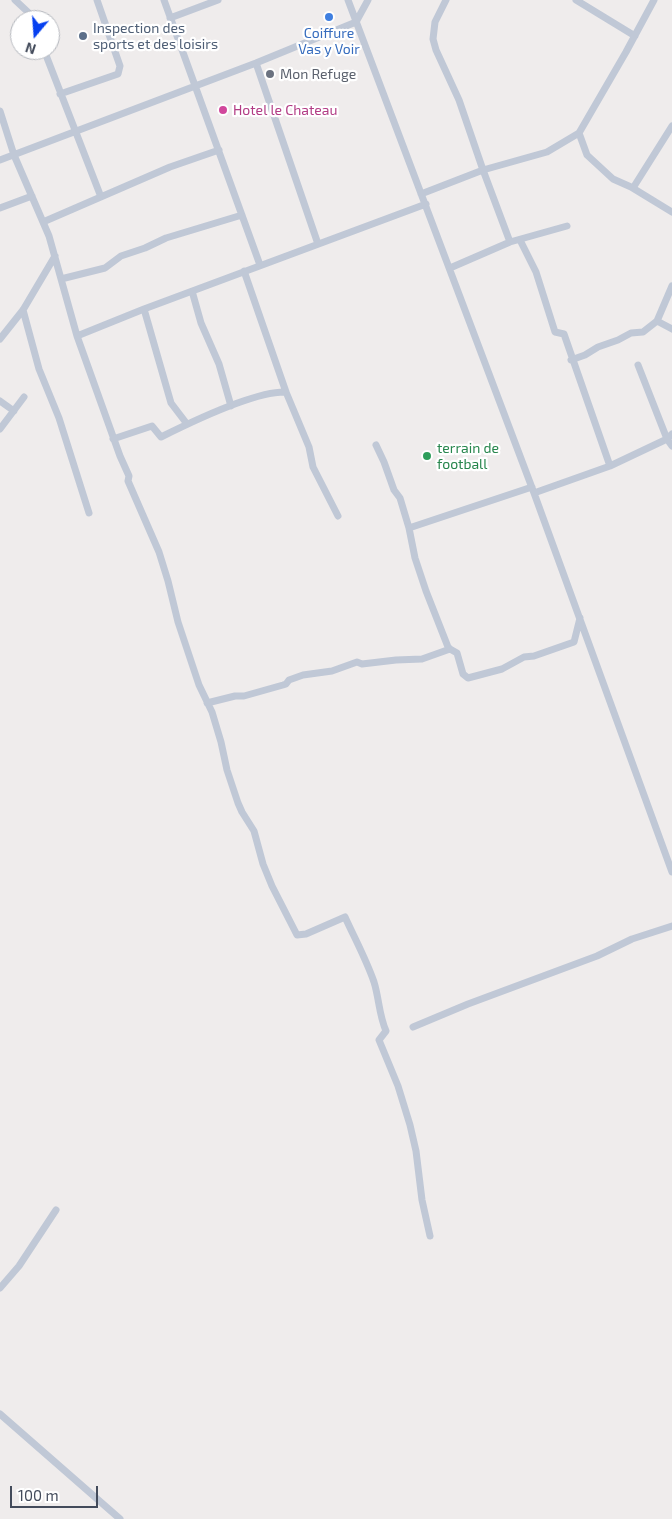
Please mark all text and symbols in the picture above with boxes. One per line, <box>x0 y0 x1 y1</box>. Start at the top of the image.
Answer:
north arrow <box>10 10 60 60</box>
marker: Coiffure Vas y Voir <box>323 11 335 23</box>
place label: Inspection des sports et des loisirs <box>93 20 218 52</box>
place label: Coiffure Vas y Voir <box>298 25 360 58</box>
marker: Inspection des sports et des loisirs <box>77 30 89 42</box>
text: N <box>23 39 38 58</box>
place label: Mon Refuge <box>280 66 356 82</box>
marker: Mon Refuge <box>264 68 276 80</box>
place label: Hotel le Chateau <box>233 102 338 118</box>
marker: Hotel le Chateau <box>217 104 229 116</box>
place label: terrain de football <box>437 440 499 472</box>
marker: terrain de football <box>421 450 433 462</box>
scale bar <box>12 1476 100 1508</box>
text: 100 m <box>18 1486 59 1504</box>

